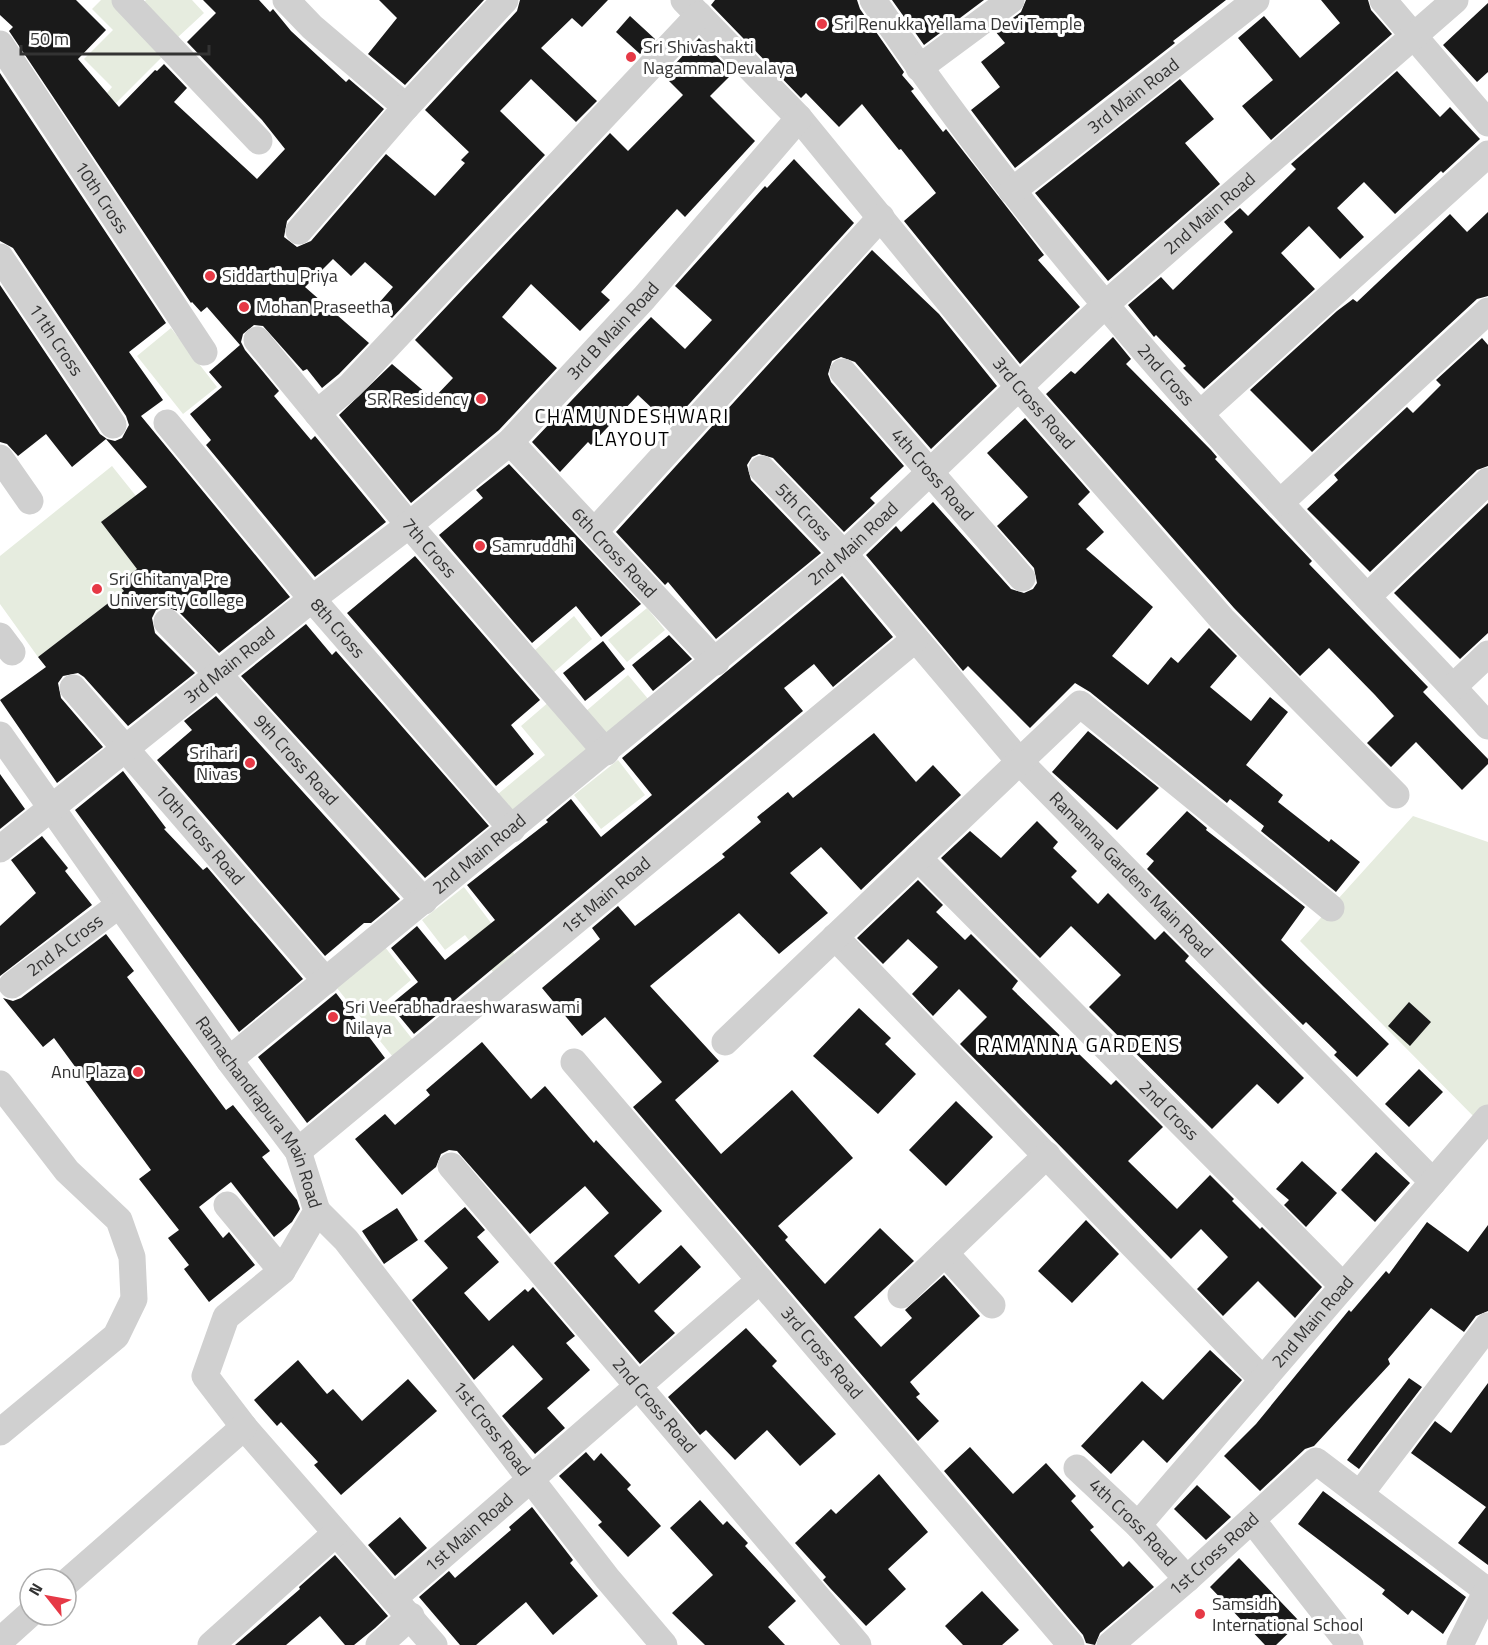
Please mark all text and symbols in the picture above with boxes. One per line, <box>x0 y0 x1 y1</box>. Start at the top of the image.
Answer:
place label: Sri Renukka Yellama Devi Temple <box>834 10 1082 37</box>
marker: Sri Renukka Yellama Devi Temple <box>815 17 829 31</box>
scale bar <box>21 18 208 56</box>
text: 50 m <box>30 25 69 52</box>
place label: Sri Shivashakti Nagamma Devalaya <box>643 33 794 81</box>
marker: Sri Shivashakti Nagamma Devalaya <box>624 50 638 64</box>
street label: 3rd Main Road <box>1081 51 1185 140</box>
street label: 10th Cross <box>68 155 136 239</box>
street label: 2nd Main Road <box>1157 166 1261 261</box>
place label: Siddarthu Priya <box>222 262 338 289</box>
marker: Siddarthu Priya <box>203 269 217 283</box>
street label: 3rd B Main Road <box>560 276 665 386</box>
place label: Mohan Praseetha <box>256 293 390 320</box>
street label: 11th Cross <box>22 298 90 381</box>
marker: Mohan Praseetha <box>237 300 251 314</box>
street label: 2nd Cross <box>1131 337 1201 412</box>
street label: 3rd Cross Road <box>986 351 1082 455</box>
place label: SR Residency <box>367 385 469 412</box>
marker: SR Residency <box>474 392 488 406</box>
district label: CHAMUNDESHWARI LAYOUT <box>534 400 730 454</box>
street label: 4th Cross Road <box>885 422 981 527</box>
street label: 5th Cross <box>769 477 839 547</box>
street label: 2nd Main Road <box>802 495 904 592</box>
street label: 6th Cross Road <box>565 501 663 604</box>
street label: 7th Cross <box>395 512 463 584</box>
place label: Samruddhi <box>492 532 574 559</box>
marker: Samruddhi <box>473 539 487 553</box>
place label: Sri Chitanya Pre University College <box>109 565 244 613</box>
marker: Sri Chitanya Pre University College <box>90 582 104 596</box>
street label: 8th Cross <box>304 592 372 664</box>
street label: 3rd Main Road <box>178 620 281 710</box>
street label: 9th Cross Road <box>248 708 345 811</box>
place label: Srihari Nivas <box>189 739 238 787</box>
marker: Srihari Nivas <box>243 756 257 770</box>
street label: 10th Cross Road <box>149 778 251 891</box>
street label: Ramanna Gardens Main Road <box>1043 785 1220 964</box>
street label: 2nd Main Road <box>426 807 531 900</box>
street label: 1st Main Road <box>555 850 656 941</box>
street label: 2nd A Cross <box>20 907 109 983</box>
place label: Sri Veerabhadraeshwaraswami Nilaya <box>345 993 580 1041</box>
street label: Ramachandrapura Main Road <box>189 1010 329 1212</box>
marker: Sri Veerabhadraeshwaraswami Nilaya <box>326 1010 340 1024</box>
district label: RAMANNA GARDENS <box>977 1029 1181 1060</box>
place label: Anu Plaza <box>51 1058 126 1085</box>
marker: Anu Plaza <box>131 1065 145 1079</box>
street label: 2nd Cross <box>1133 1074 1205 1146</box>
street label: 2nd Main Road <box>1265 1269 1360 1374</box>
street label: 3rd Cross Road <box>775 1300 870 1405</box>
street label: 2nd Cross Road <box>606 1351 703 1459</box>
street label: 1st Cross Road <box>446 1375 537 1481</box>
street label: 4th Cross Road <box>1083 1472 1183 1572</box>
street label: 1st Main Road <box>418 1486 519 1578</box>
street label: 1st Cross Road <box>1162 1506 1265 1602</box>
north arrow <box>18 1567 78 1627</box>
text: N <box>22 1578 48 1600</box>
place label: Samsidh International School <box>1212 1590 1363 1638</box>
marker: Samsidh International School <box>1193 1607 1207 1621</box>

